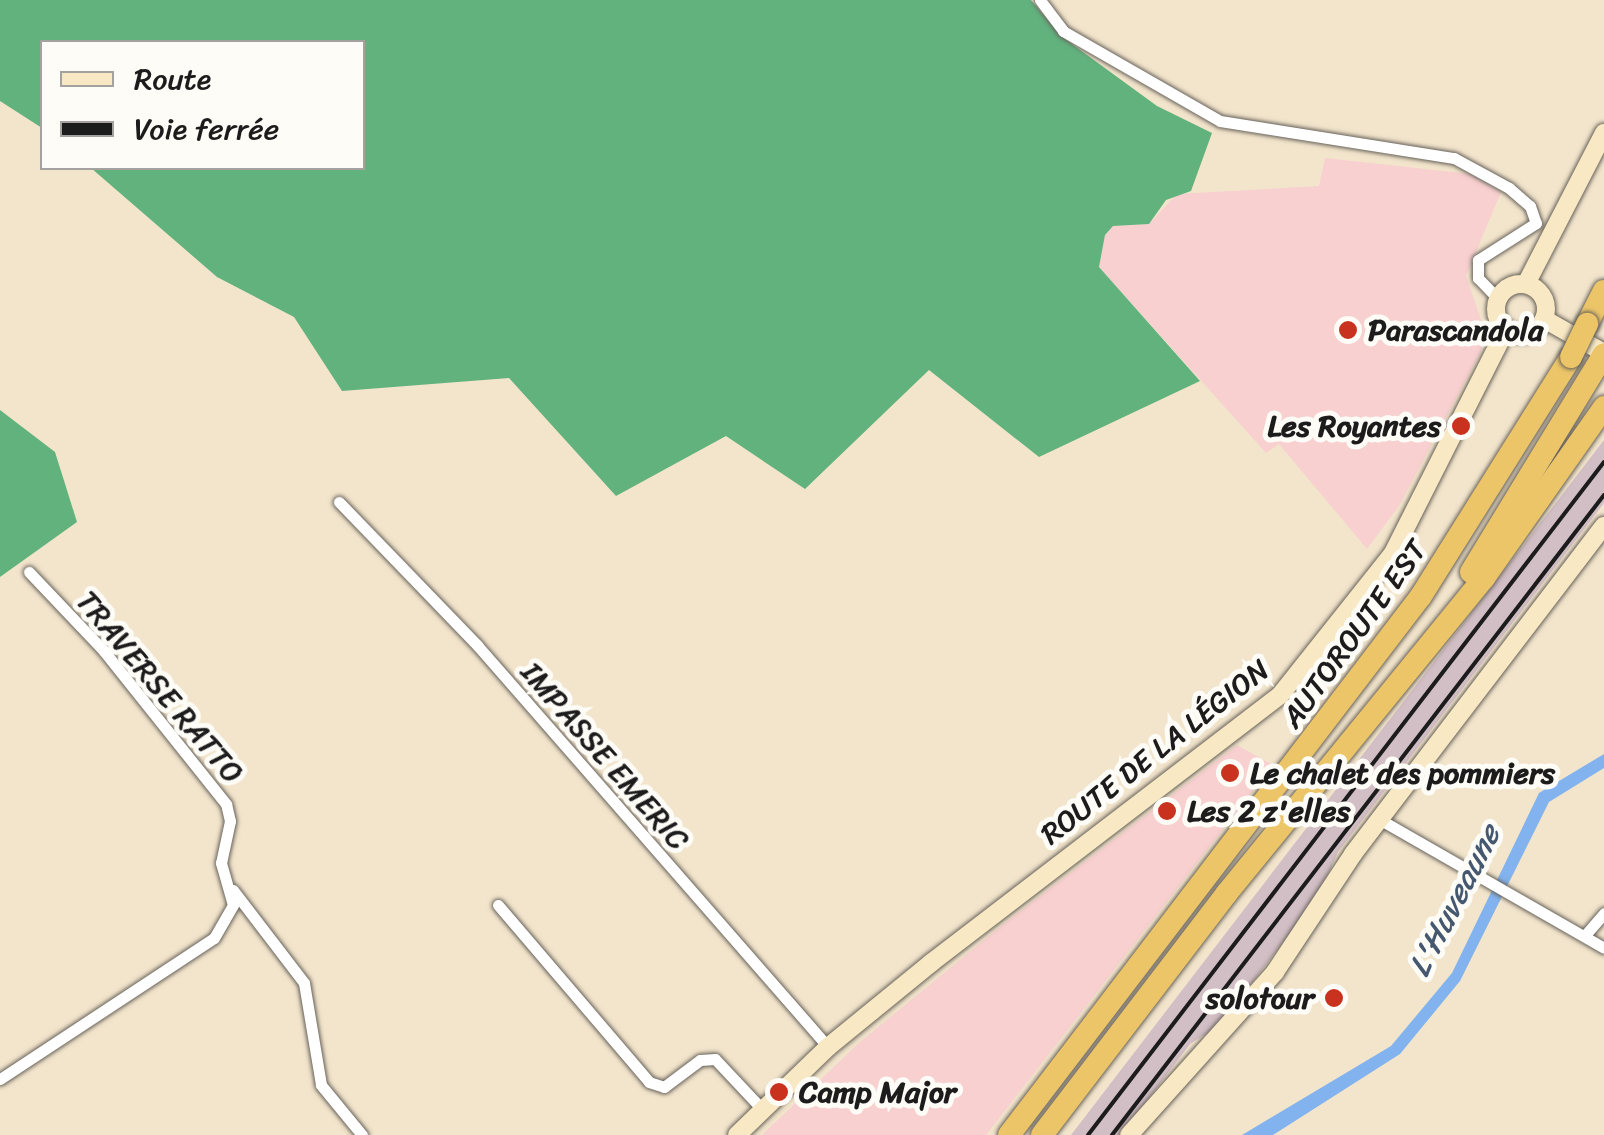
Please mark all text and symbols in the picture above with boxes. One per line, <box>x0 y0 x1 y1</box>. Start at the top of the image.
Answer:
legend <box>40 40 365 170</box>
text: Route <box>134 52 211 106</box>
text: Voie ferrée <box>134 102 279 156</box>
place label: Parascandola <box>1368 312 1543 348</box>
marker: Parascandola <box>1337 319 1359 341</box>
place label: Les Royantes <box>1270 408 1441 444</box>
marker: Les Royantes <box>1450 415 1472 437</box>
street label: AUTOROUTE EST <box>1274 533 1434 735</box>
street label: TRAVERSE RATTO <box>70 584 250 790</box>
street label: ROUTE DE LA LÉGION <box>1032 651 1278 853</box>
street label: IMPASSE EMERIC <box>514 655 696 857</box>
place label: Le chalet des pommiers <box>1250 755 1557 791</box>
marker: Le chalet des pommiers <box>1219 762 1241 784</box>
place label: Les 2 z'elles <box>1187 793 1350 829</box>
marker: Les 2 z'elles <box>1156 800 1178 822</box>
water label: L'Huveaune <box>1400 819 1510 983</box>
place label: solotour <box>1206 980 1314 1016</box>
marker: solotour <box>1323 987 1345 1009</box>
place label: Camp Major <box>799 1074 956 1110</box>
marker: Camp Major <box>768 1081 790 1103</box>

